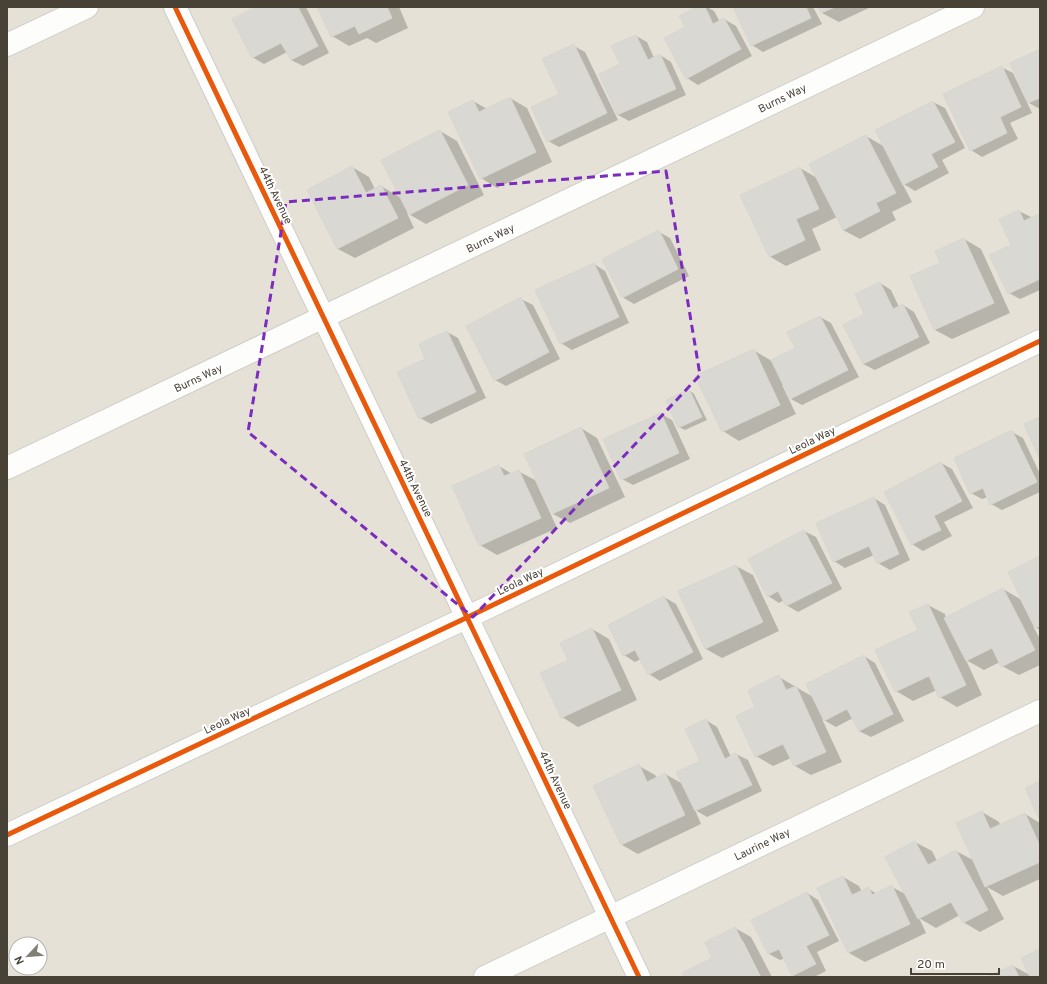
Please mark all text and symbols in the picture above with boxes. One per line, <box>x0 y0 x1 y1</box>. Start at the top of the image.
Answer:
street label: Burns Way <box>756 81 809 117</box>
street label: 44th Avenue <box>255 164 295 227</box>
street label: Burns Way <box>464 221 517 257</box>
street label: Burns Way <box>172 362 225 396</box>
street label: Leola Way <box>787 424 838 458</box>
street label: 44th Avenue <box>395 457 435 520</box>
street label: Leola Way <box>495 565 546 599</box>
street label: Leola Way <box>202 704 253 738</box>
street label: 44th Avenue <box>535 749 575 812</box>
street label: Laurine Way <box>732 825 793 864</box>
north arrow <box>8 936 48 976</box>
scale bar <box>911 950 999 976</box>
text: N <box>12 953 28 967</box>
text: 20 m <box>917 957 945 973</box>

